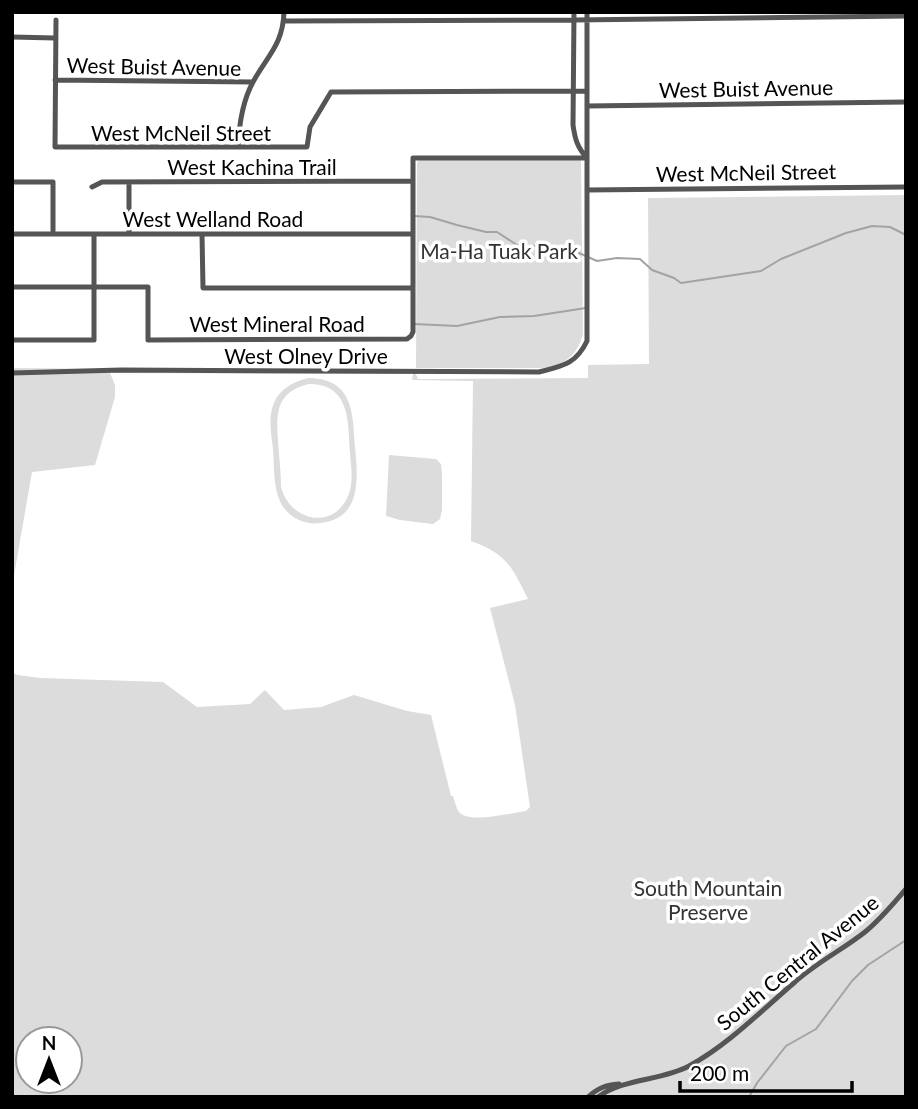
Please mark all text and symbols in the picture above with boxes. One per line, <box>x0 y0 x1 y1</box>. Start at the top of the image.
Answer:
street label: West Buist Avenue <box>67 52 241 80</box>
street label: West Buist Avenue <box>659 74 833 102</box>
street label: West McNeil Street <box>91 120 272 145</box>
street label: West Kachina Trail <box>167 154 337 179</box>
street label: West McNeil Street <box>656 158 837 186</box>
street label: West Welland Road <box>123 206 303 231</box>
park label: Ma-Ha Tuak Park <box>420 238 578 263</box>
street label: West Mineral Road <box>189 311 365 336</box>
street label: West Olney Drive <box>224 343 388 368</box>
park label: South Mountain Preserve <box>634 875 782 924</box>
street label: South Central Avenue <box>711 889 883 1035</box>
north arrow <box>14 1025 84 1095</box>
text: N <box>42 1031 56 1054</box>
scale bar <box>680 1050 852 1094</box>
text: 200 m <box>690 1060 749 1085</box>

